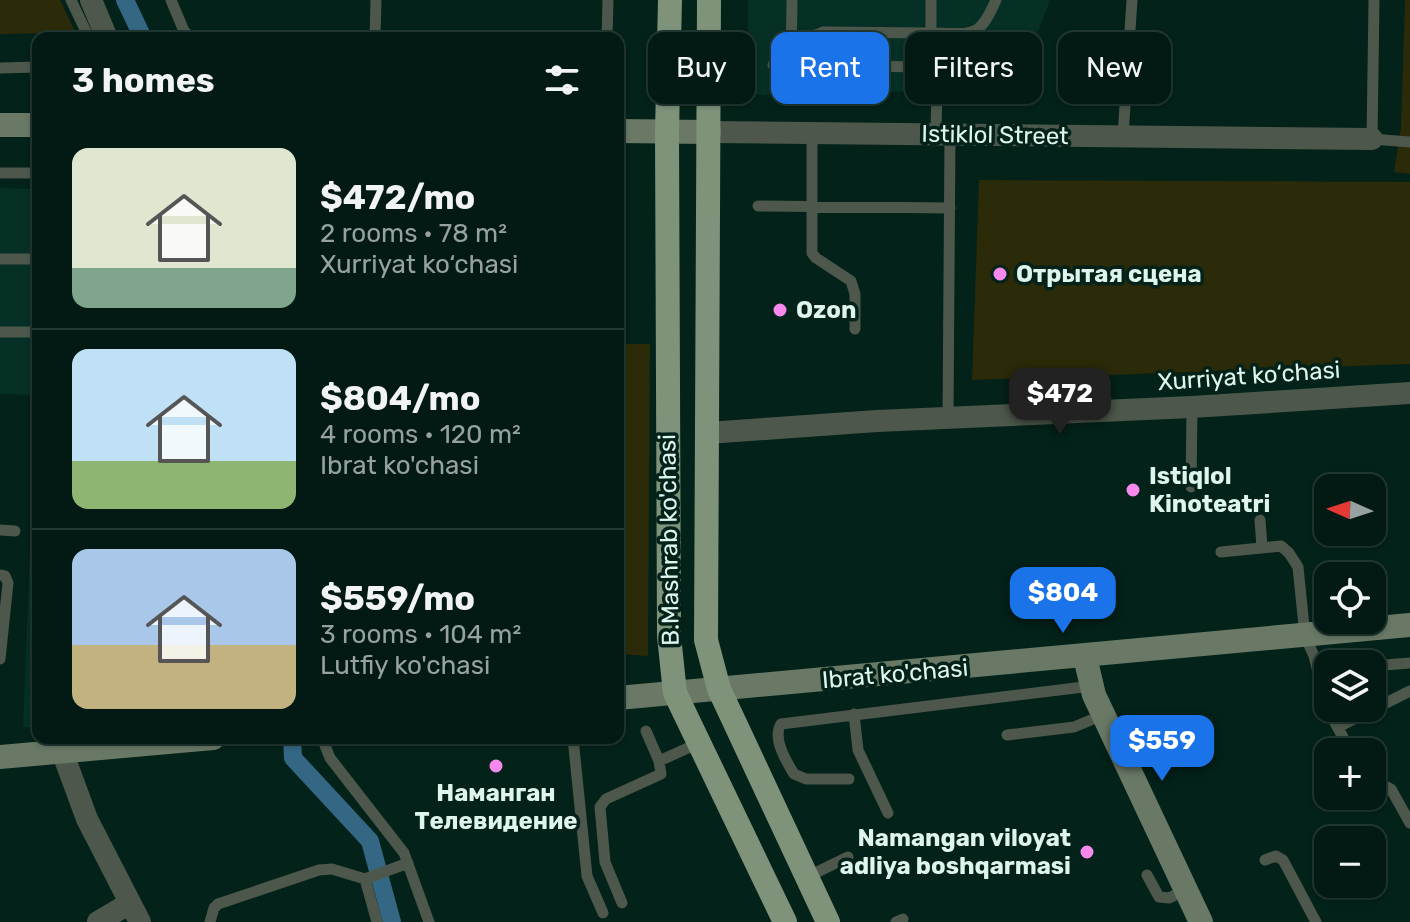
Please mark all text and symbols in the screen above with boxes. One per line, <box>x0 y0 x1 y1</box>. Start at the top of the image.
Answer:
chip: Buy <box>648 32 755 104</box>
chip: Rent <box>771 32 889 104</box>
chip: Filters <box>905 32 1042 104</box>
chip: New <box>1058 32 1171 104</box>
icon: filters <box>540 58 584 102</box>
text: 3 homes <box>72 60 215 101</box>
street label: Istiklol Street <box>921 120 1069 150</box>
text: $472/mo <box>320 177 475 218</box>
icon: home <box>136 180 232 276</box>
text: 2 rooms · 78 m² <box>320 218 507 249</box>
text: Xurriyat ko‘chasi <box>320 249 518 280</box>
place label: Отрытая сцена <box>1016 260 1202 288</box>
marker: Отрытая сцена <box>991 265 1009 283</box>
place label: Ozon <box>796 296 856 324</box>
marker: Ozon <box>771 301 789 319</box>
street label: Xurriyat ko‘chasi <box>1157 356 1341 396</box>
pin: $472 <box>1013 368 1107 436</box>
text: $804/mo <box>320 378 480 419</box>
text: $472 <box>1027 378 1093 409</box>
icon: home <box>136 381 232 477</box>
text: 4 rooms · 120 m² <box>320 419 521 450</box>
street label: B.Mashrab ko'chasi <box>653 434 685 646</box>
text: Ibrat ko'chasi <box>320 450 479 481</box>
place label: Istiqlol Kinoteatri <box>1149 462 1270 518</box>
north arrow <box>1314 474 1386 546</box>
map controls <box>1314 474 1386 898</box>
marker: Istiqlol Kinoteatri <box>1124 481 1142 499</box>
button: locate <box>1314 562 1386 634</box>
pin: $804 <box>1016 567 1110 635</box>
text: $804 <box>1028 577 1098 608</box>
text: $559/mo <box>320 578 475 619</box>
icon: home <box>136 581 232 677</box>
text: 3 rooms · 104 m² <box>320 619 521 650</box>
text: Lutfiy ko'chasi <box>320 650 490 681</box>
button: layers <box>1314 650 1386 722</box>
street label: Ibrat ko'chasi <box>821 654 969 694</box>
pin: $559 <box>1115 715 1209 783</box>
text: $559 <box>1128 725 1196 756</box>
button: + <box>1314 738 1386 810</box>
marker: Наманган Телевидение <box>487 757 505 775</box>
place label: Наманган Телевидение <box>414 779 578 835</box>
place label: Namangan viloyat adliya boshqarmasi <box>840 824 1071 880</box>
button: − <box>1314 826 1386 898</box>
marker: Namangan viloyat adliya boshqarmasi <box>1078 843 1096 861</box>

